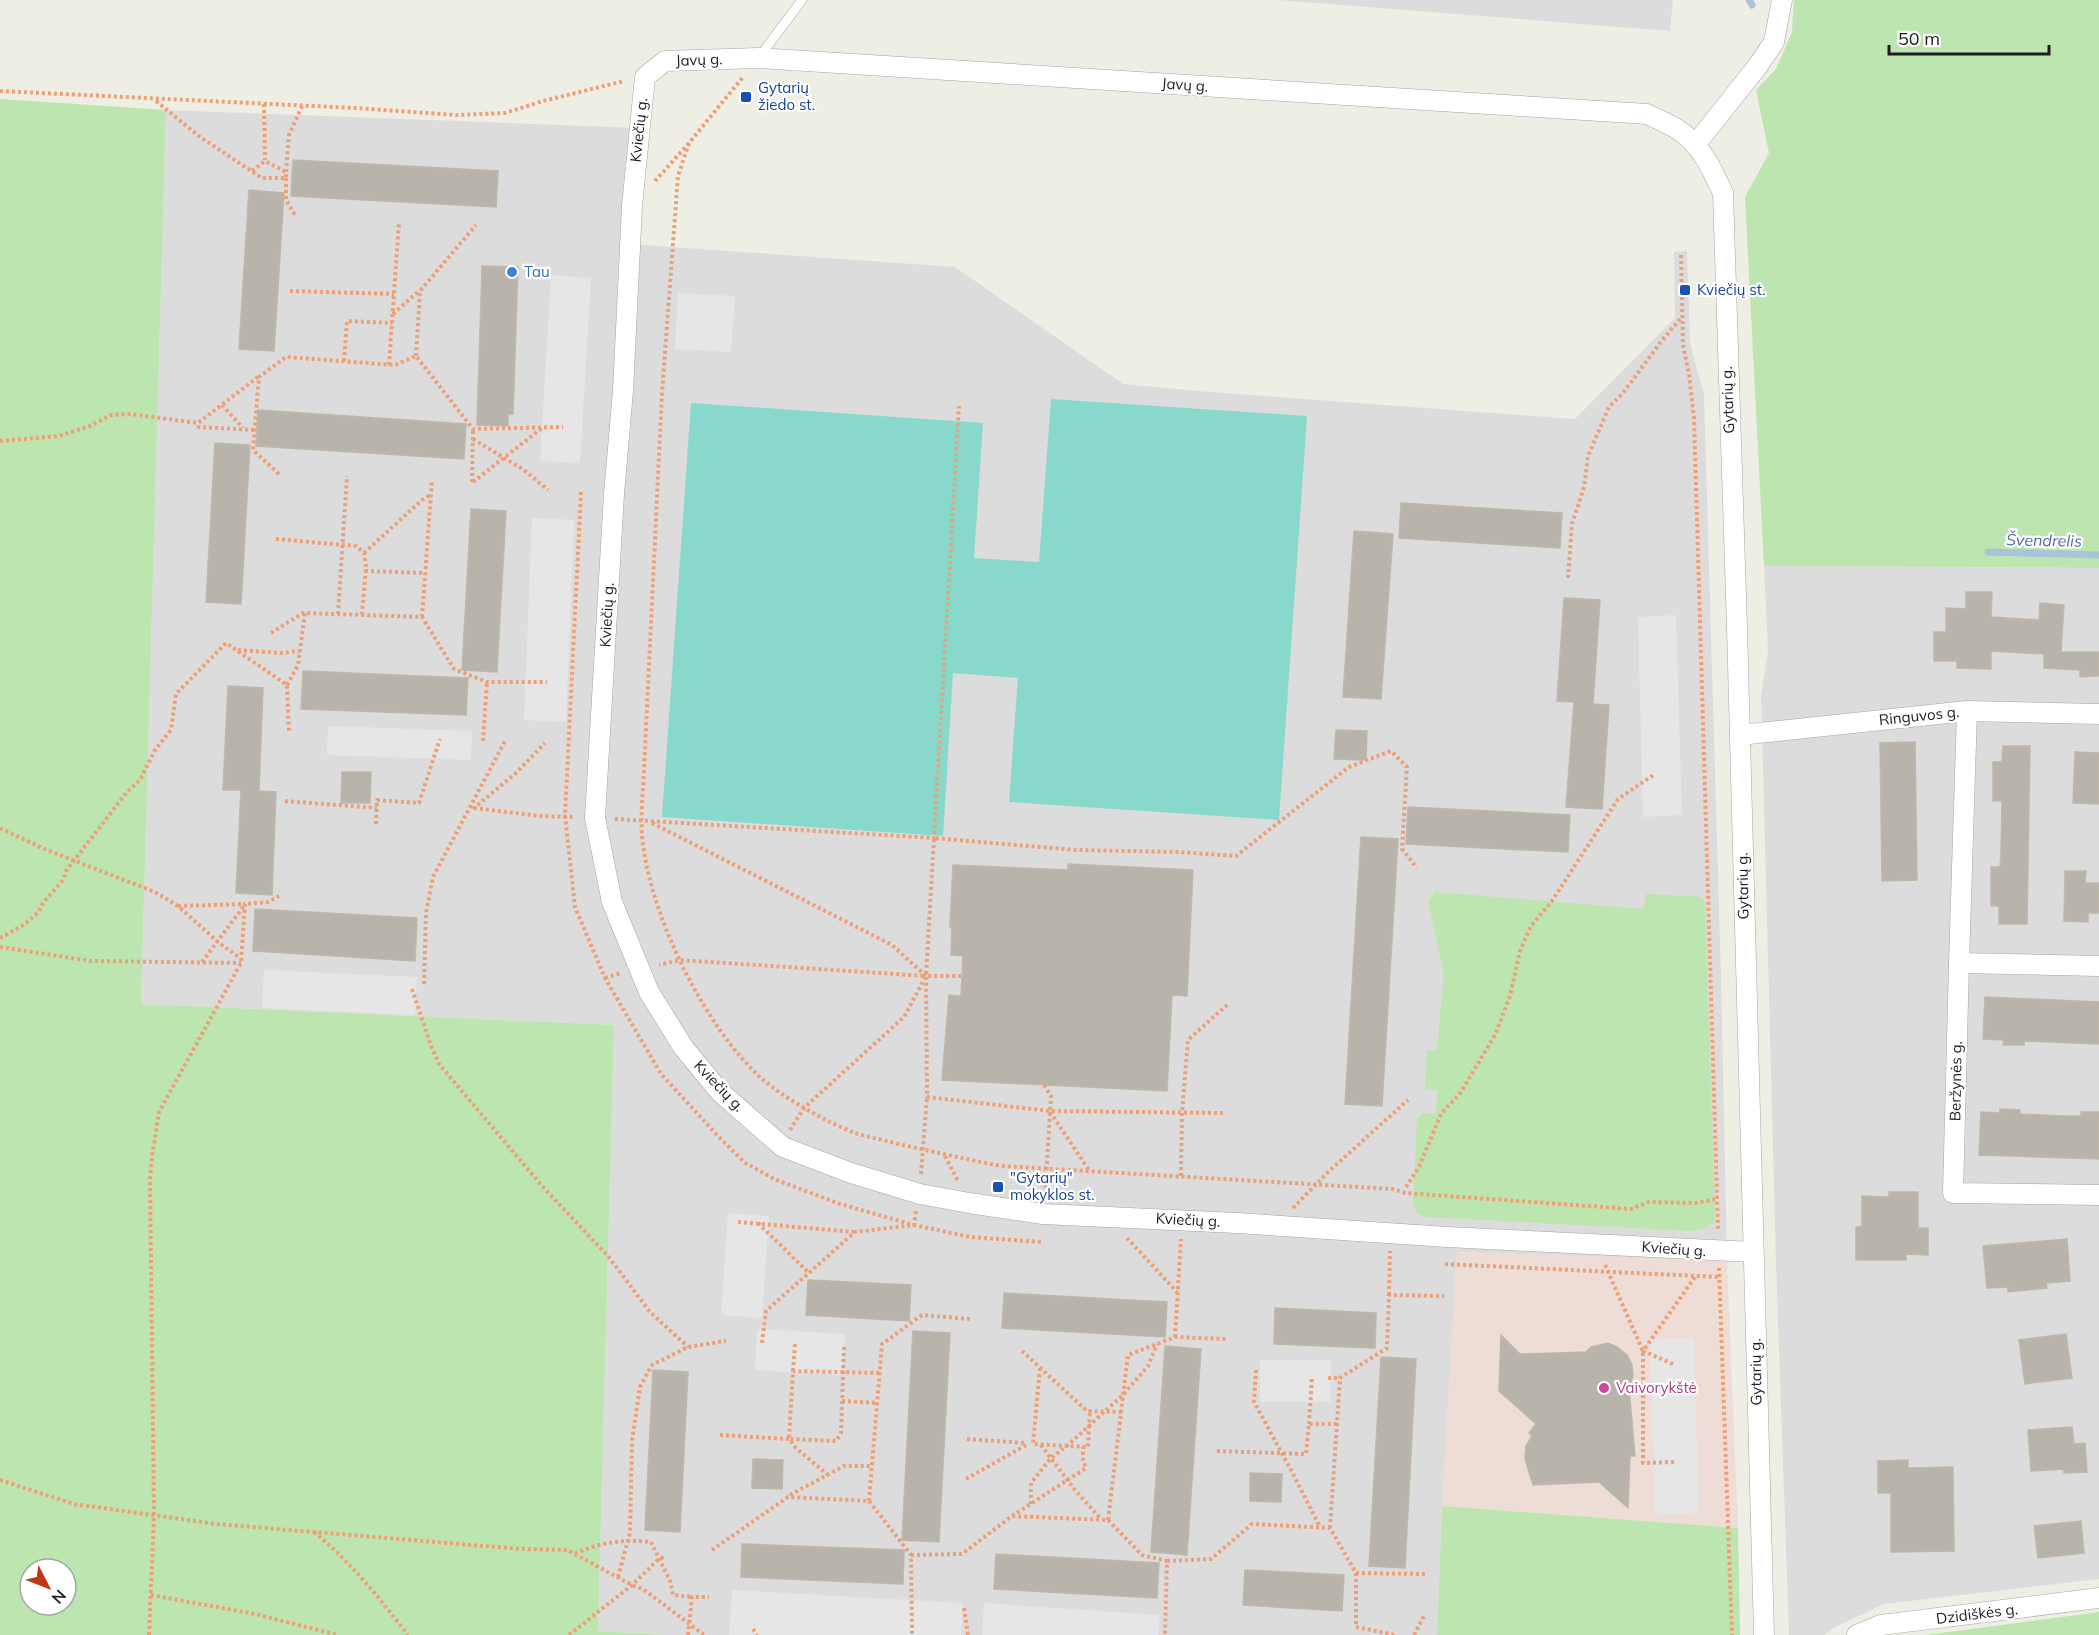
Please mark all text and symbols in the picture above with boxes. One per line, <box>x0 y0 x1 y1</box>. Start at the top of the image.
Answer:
scale bar <box>1889 18 2050 56</box>
text: 50 m <box>1898 27 1940 50</box>
street label: Javų g. <box>675 49 723 70</box>
street label: Javų g. <box>1161 73 1209 96</box>
place label: Gytarių žiedo st. <box>758 78 815 114</box>
marker: Gytarių žiedo st. <box>739 90 753 104</box>
street label: Kviečių g. <box>626 97 651 163</box>
place label: Tau <box>524 262 550 281</box>
marker: Tau <box>505 265 519 279</box>
place label: Kviečių st. <box>1697 280 1766 299</box>
marker: Kviečių st. <box>1678 283 1692 297</box>
street label: Gytarių g. <box>1717 366 1738 434</box>
water label: Švendrelis <box>2006 529 2082 551</box>
street label: Kviečių g. <box>595 582 618 648</box>
street label: Ringuvos g. <box>1878 702 1960 729</box>
street label: Gytarių g. <box>1732 852 1753 920</box>
street label: Beržynės g. <box>1945 1041 1966 1121</box>
street label: Kviečių g. <box>690 1056 749 1116</box>
place label: "Gytarių" mokyklos st. <box>1010 1168 1095 1204</box>
marker: "Gytarių" mokyklos st. <box>991 1180 1005 1194</box>
street label: Kviečių g. <box>1155 1208 1221 1231</box>
street label: Kviečių g. <box>1641 1237 1707 1260</box>
street label: Gytarių g. <box>1745 1338 1766 1406</box>
place label: Vaivorykštė <box>1616 1378 1697 1397</box>
marker: Vaivorykštė <box>1597 1381 1611 1395</box>
north arrow <box>18 1557 78 1617</box>
text: N <box>48 1586 71 1608</box>
street label: Dzidiškės g. <box>1935 1599 2019 1628</box>

